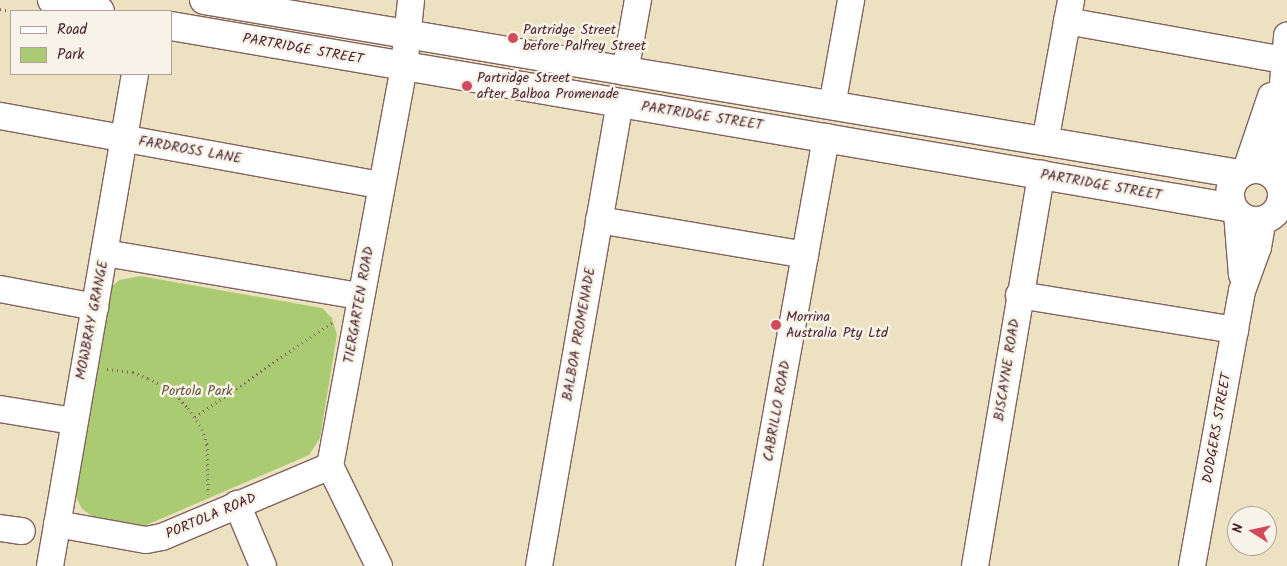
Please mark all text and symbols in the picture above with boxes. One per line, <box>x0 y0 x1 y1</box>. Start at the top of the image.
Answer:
legend <box>10 10 172 75</box>
text: Road <box>57 18 87 42</box>
place label: Partridge Street before Palfrey Street <box>523 22 646 54</box>
street label: PARTRIDGE STREET <box>241 30 365 68</box>
marker: Partridge Street before Palfrey Street <box>507 32 519 44</box>
text: Park <box>57 43 84 67</box>
place label: Partridge Street after Balboa Promenade <box>477 70 619 102</box>
marker: Partridge Street after Balboa Promenade <box>461 80 473 92</box>
street label: PARTRIDGE STREET <box>640 98 764 134</box>
street label: FARDROSS LANE <box>137 133 243 167</box>
street label: PARTRIDGE STREET <box>1039 166 1163 204</box>
street label: TIERGARTEN ROAD <box>340 245 378 365</box>
street label: MOWBRAY GRANGE <box>72 259 112 381</box>
street label: BALBOA PROMENADE <box>559 266 599 402</box>
place label: Morrina Australia Pty Ltd <box>786 309 888 342</box>
street label: BISCAYNE ROAD <box>991 318 1023 422</box>
marker: Morrina Australia Pty Ltd <box>770 319 782 331</box>
street label: CABRILLO ROAD <box>760 359 794 463</box>
street label: DODGERS STREET <box>1199 372 1235 484</box>
park label: Portola Park <box>161 383 233 399</box>
street label: PORTOLA ROAD <box>163 489 259 543</box>
north arrow <box>1227 506 1277 556</box>
text: N <box>1227 522 1250 535</box>

